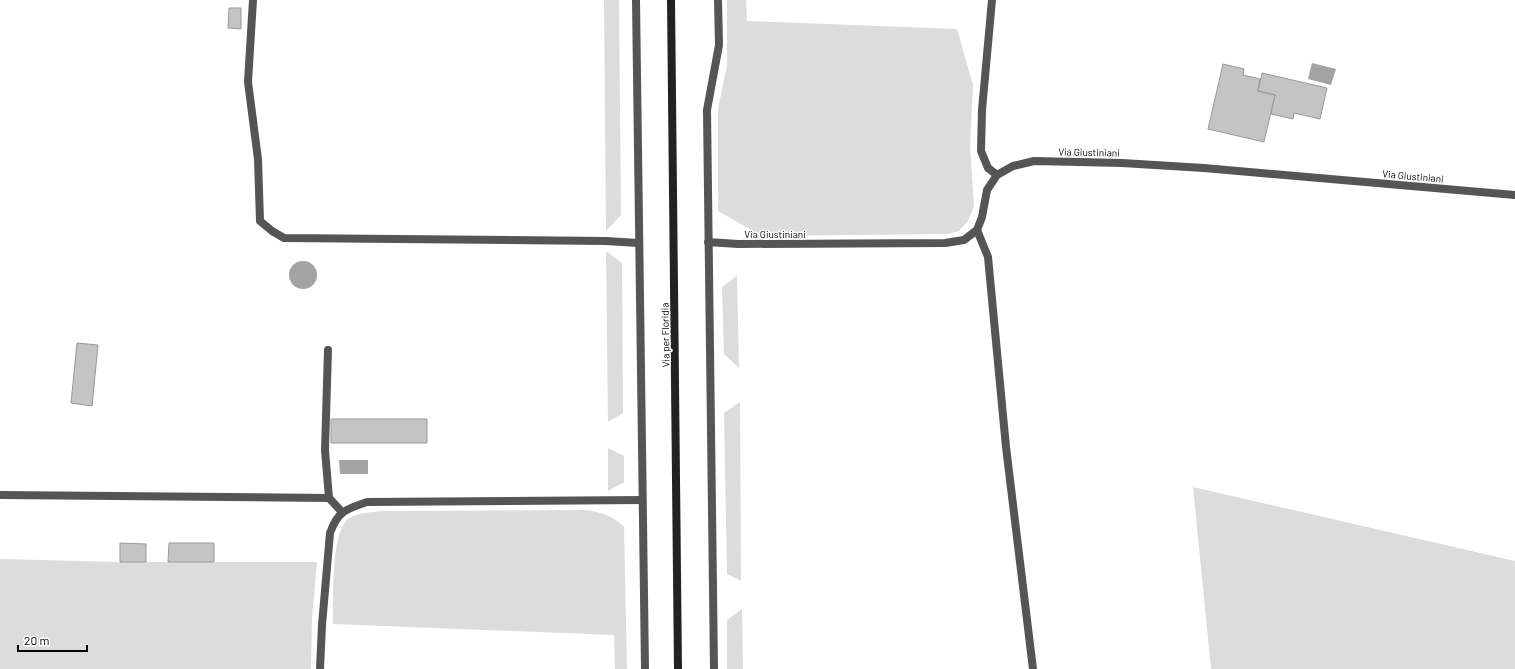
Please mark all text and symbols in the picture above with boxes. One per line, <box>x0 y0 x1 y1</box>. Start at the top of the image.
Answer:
street label: Via Giustiniani <box>1058 145 1120 159</box>
street label: Via Giustiniani <box>1382 167 1444 185</box>
street label: Via Giustiniani <box>744 228 806 240</box>
street label: Via per Floridia <box>658 303 672 367</box>
scale bar <box>18 627 87 653</box>
text: 20 m <box>24 633 50 647</box>

